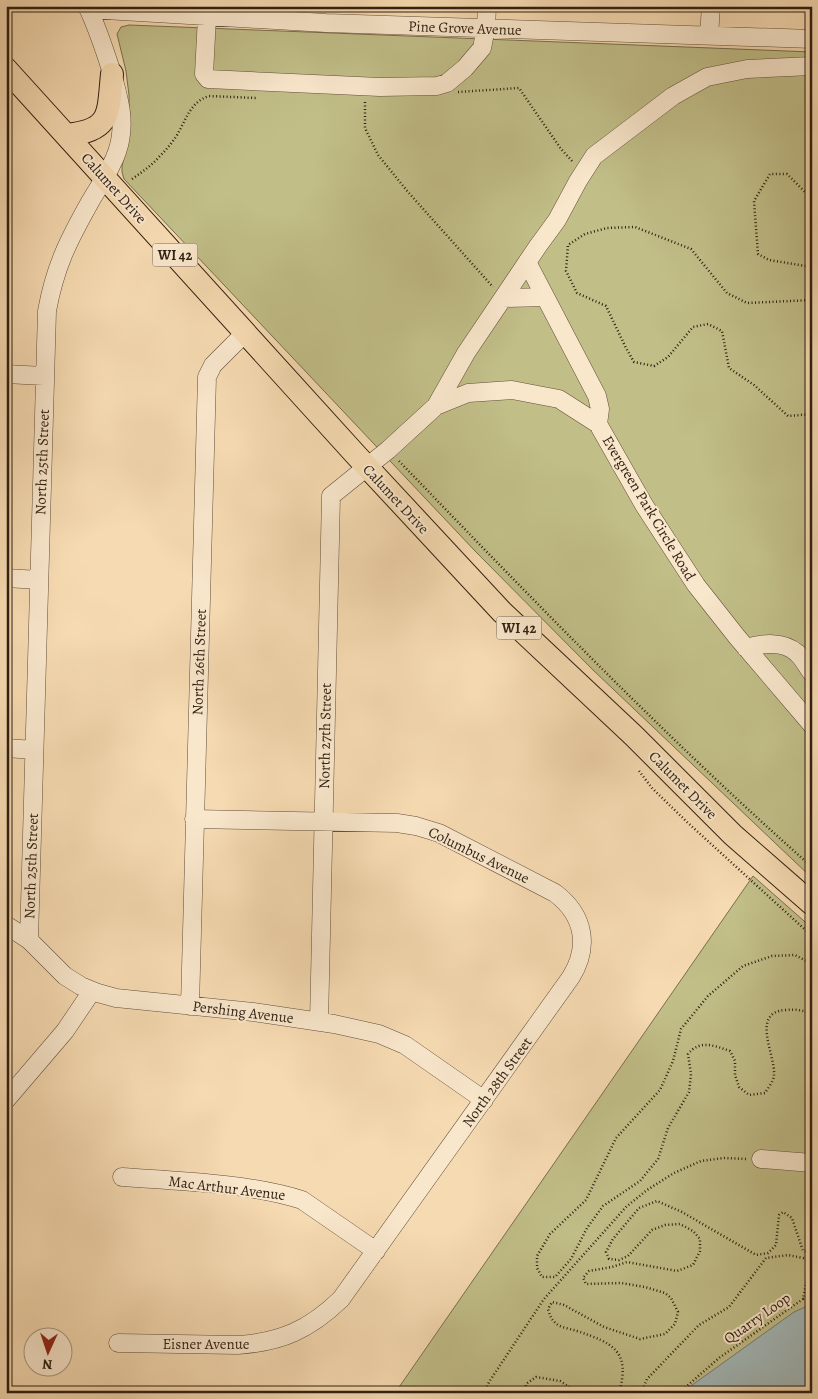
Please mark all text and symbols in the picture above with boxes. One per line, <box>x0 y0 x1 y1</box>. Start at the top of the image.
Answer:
street label: Pine Grove Avenue <box>408 16 522 40</box>
street label: Calumet Drive <box>77 148 151 228</box>
road number: WI 42 <box>152 244 198 266</box>
street label: North 25th Street <box>30 409 54 515</box>
street label: Evergreen Park Circle Road <box>598 432 701 585</box>
street label: Calumet Drive <box>358 460 434 539</box>
street label: North 26th Street <box>187 608 211 716</box>
road number: WI 42 <box>496 616 542 640</box>
street label: North 27th Street <box>314 683 336 789</box>
street label: Calumet Drive <box>644 746 722 824</box>
street label: North 25th Street <box>19 813 43 919</box>
street label: Columbus Avenue <box>425 822 533 888</box>
street label: Pershing Avenue <box>191 996 295 1028</box>
street label: North 28th Street <box>458 1033 537 1131</box>
street label: Mac Arthur Avenue <box>167 1171 287 1205</box>
street label: Quarry Loop <box>720 1288 795 1348</box>
north arrow <box>22 1326 72 1376</box>
street label: Eisner Avenue <box>162 1334 250 1354</box>
text: N <box>42 1355 53 1374</box>

